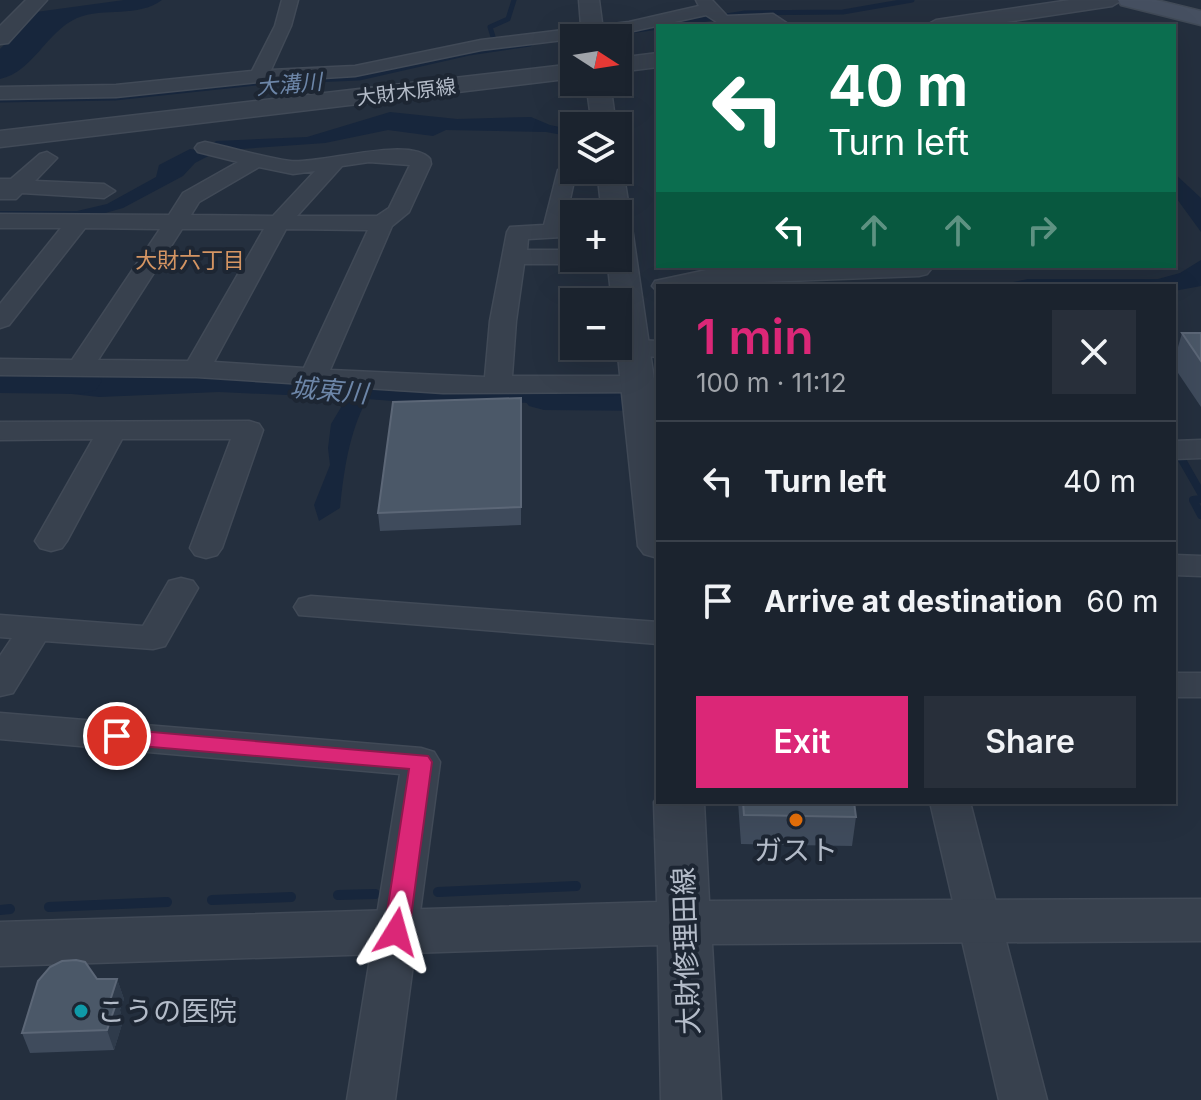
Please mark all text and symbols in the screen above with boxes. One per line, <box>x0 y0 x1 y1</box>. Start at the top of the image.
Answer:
north arrow <box>560 24 632 96</box>
map controls <box>560 24 632 360</box>
text: 40 m <box>828 52 968 120</box>
icon: left <box>696 56 800 160</box>
water label: 大溝川 <box>255 68 325 100</box>
street label: 大財木原線 <box>355 74 457 110</box>
button: layers <box>560 112 632 184</box>
text: Turn left <box>828 120 969 164</box>
button: + <box>560 200 632 272</box>
icon: left <box>768 208 812 252</box>
icon: ahead <box>852 208 896 252</box>
icon: ahead <box>936 208 980 252</box>
icon: right <box>1020 208 1064 252</box>
district label: 大財六丁目 <box>135 247 245 273</box>
button: − <box>560 288 632 360</box>
text: 1 min <box>696 307 814 366</box>
button: close <box>1052 310 1136 394</box>
text: 100 m · 11:12 <box>696 367 847 398</box>
water label: 城東川 <box>289 371 372 409</box>
icon: left <box>696 459 740 503</box>
text: Turn left <box>764 463 886 499</box>
text: 40 m <box>1063 463 1136 499</box>
icon: arrive <box>696 579 740 623</box>
text: Arrive at destination <box>764 583 1062 619</box>
text: 60 m <box>1086 583 1159 619</box>
button: Exit <box>696 696 908 788</box>
button: Share <box>924 696 1136 788</box>
pin <box>83 702 151 770</box>
icon: arrive <box>95 714 139 758</box>
marker: ガスト <box>787 811 805 829</box>
place label: ガスト <box>754 833 838 867</box>
street label: 大財修理田線 <box>666 866 706 1036</box>
position arrow <box>354 890 438 974</box>
place label: こうの医院 <box>97 994 237 1028</box>
marker: こうの医院 <box>72 1002 90 1020</box>

